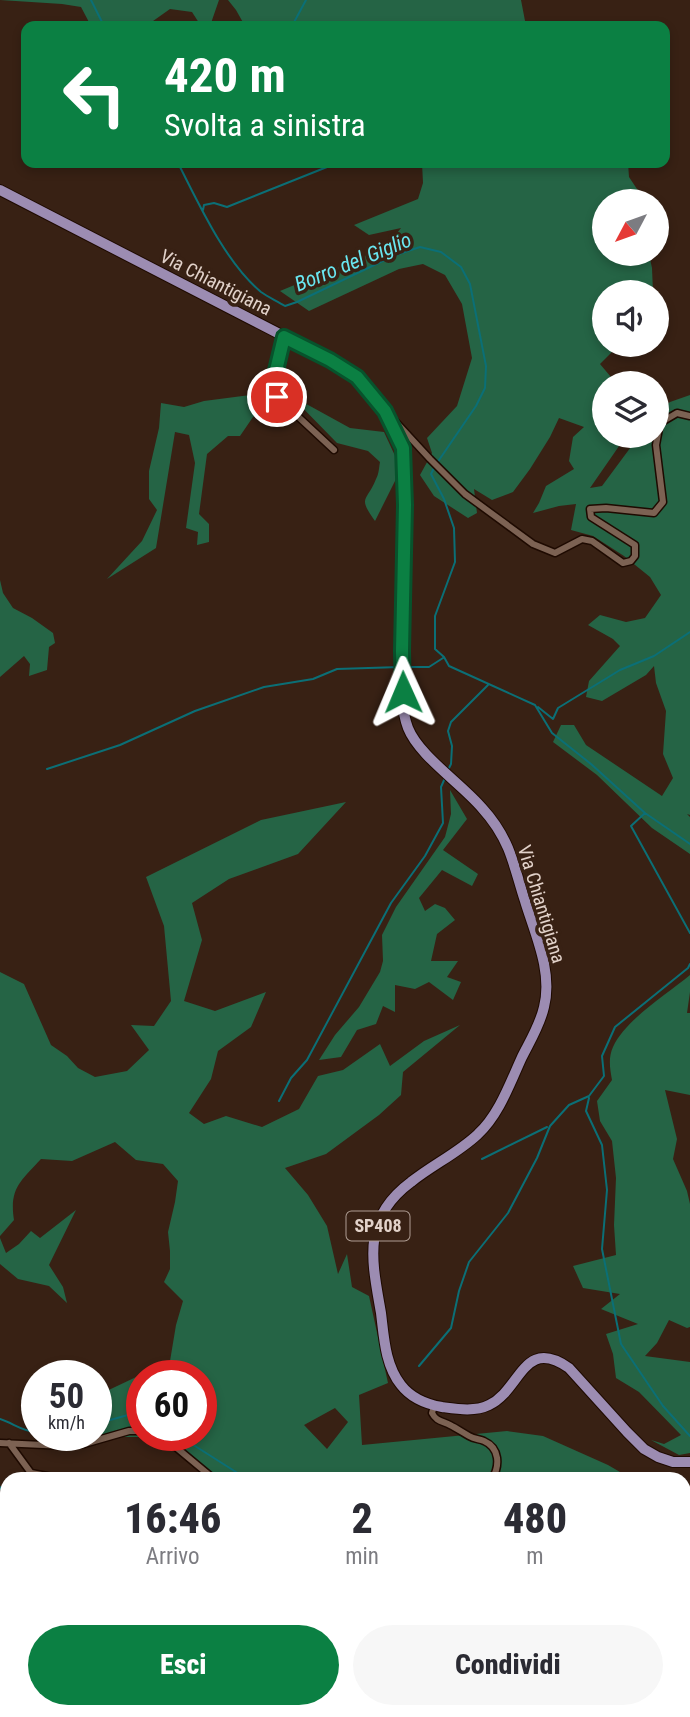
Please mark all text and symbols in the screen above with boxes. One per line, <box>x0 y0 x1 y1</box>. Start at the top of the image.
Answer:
text: 420 m <box>164 47 286 104</box>
icon: left <box>49 49 140 140</box>
text: Svolta a sinistra <box>164 106 366 144</box>
north arrow <box>592 189 668 266</box>
map controls <box>592 189 669 448</box>
water label: Borro del Giglio <box>291 228 415 296</box>
street label: Via Chiantigiana <box>156 244 275 320</box>
button: sound <box>592 280 669 357</box>
pin <box>247 367 307 427</box>
button: layers <box>592 371 669 448</box>
icon: arrive <box>258 378 296 416</box>
position arrow <box>366 655 440 729</box>
street label: Via Chiantigiana <box>513 842 570 966</box>
road number: SP408 <box>346 1212 410 1240</box>
speed limit sign: 60 <box>126 1360 217 1451</box>
text: 50 <box>49 1376 84 1417</box>
text: km/h <box>48 1412 85 1433</box>
text: 16:46 <box>124 1494 221 1543</box>
text: 2 <box>351 1494 373 1543</box>
text: 480 <box>503 1494 567 1543</box>
text: Arrivo <box>146 1543 200 1570</box>
text: min <box>345 1543 379 1570</box>
text: m <box>526 1543 544 1570</box>
button: Esci <box>28 1625 339 1705</box>
button: Condividi <box>353 1625 663 1705</box>

